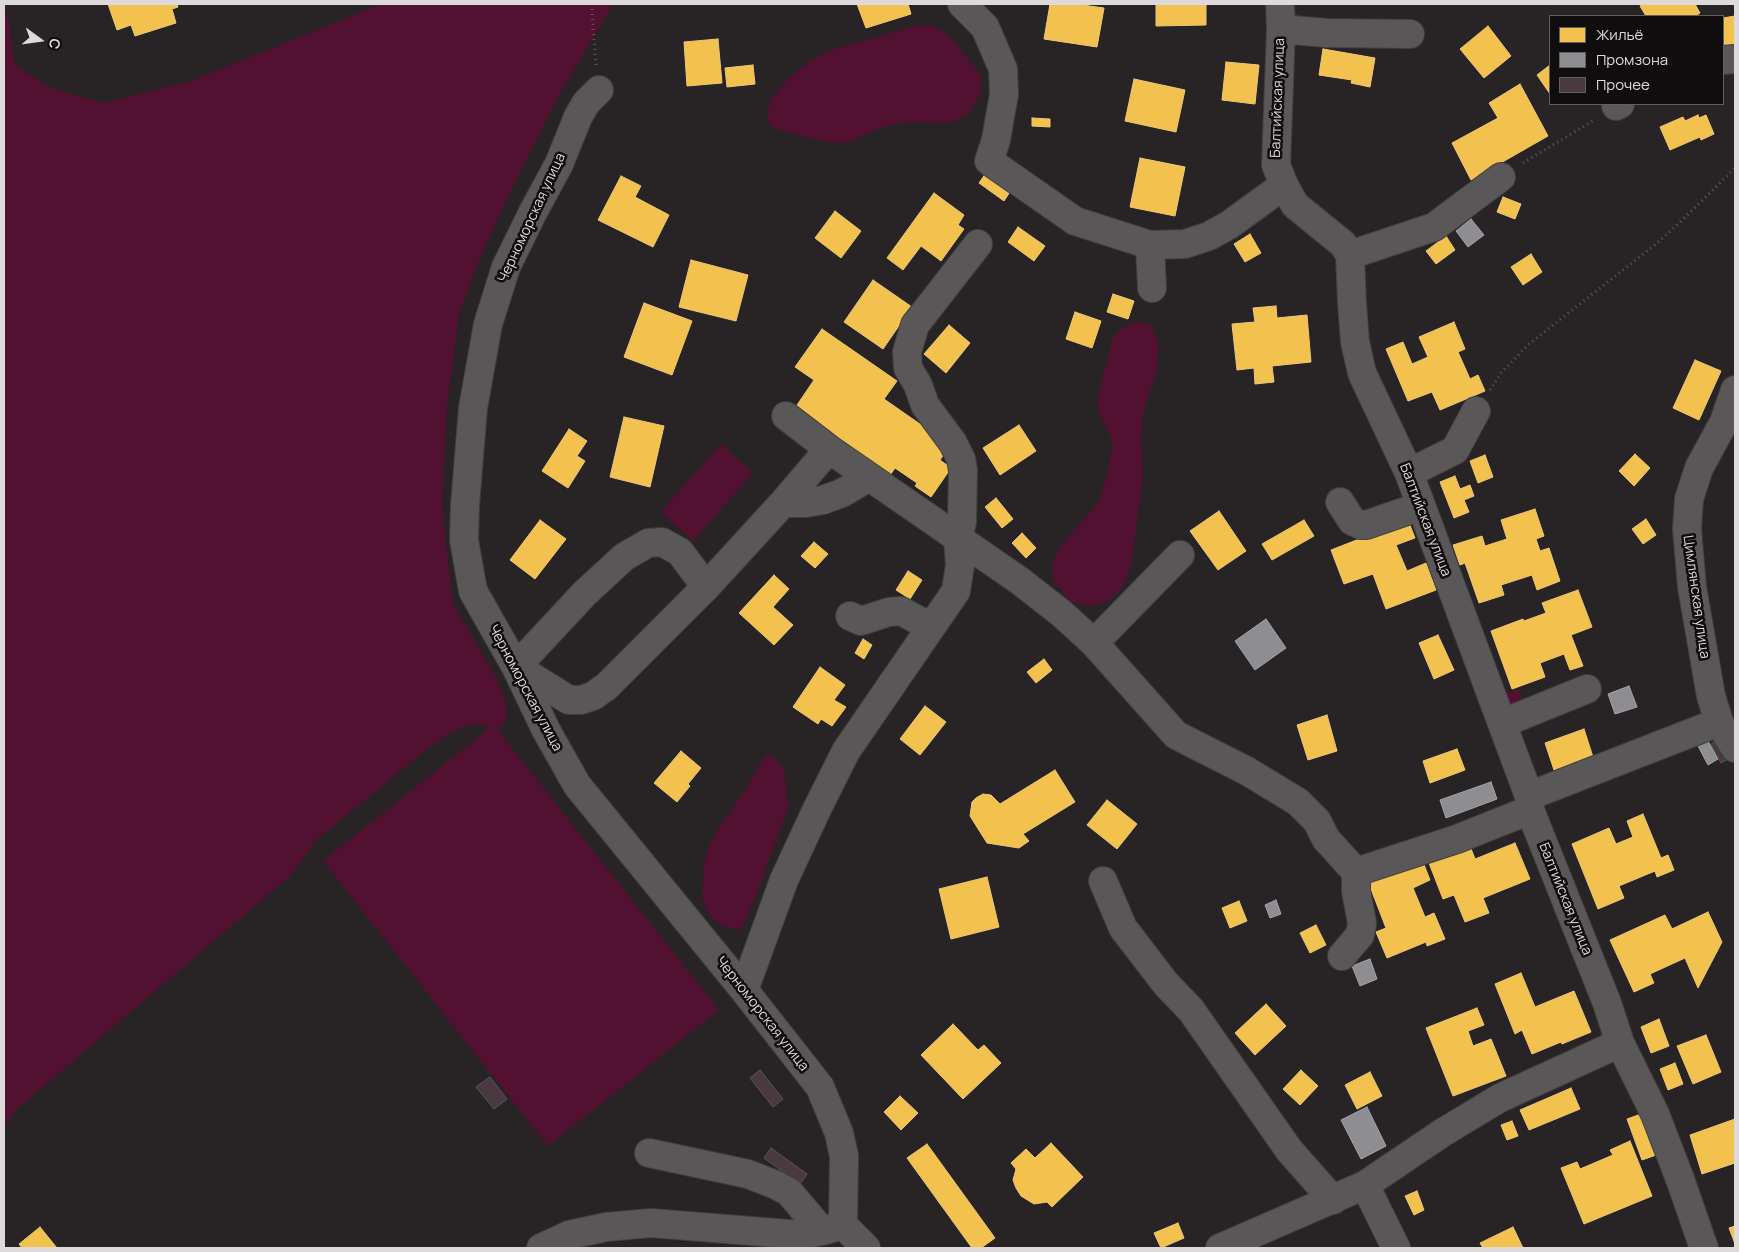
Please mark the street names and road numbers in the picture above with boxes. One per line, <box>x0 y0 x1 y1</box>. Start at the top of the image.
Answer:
street label: Балтийская улица <box>1268 38 1288 158</box>
street label: Черноморская улица <box>495 151 569 285</box>
street label: Балтийская улица <box>1396 461 1454 579</box>
street label: Цимлянская улица <box>1679 534 1713 660</box>
street label: Черноморская улица <box>485 622 565 754</box>
street label: Балтийская улица <box>1535 840 1595 958</box>
street label: Черноморская улица <box>712 953 812 1075</box>

